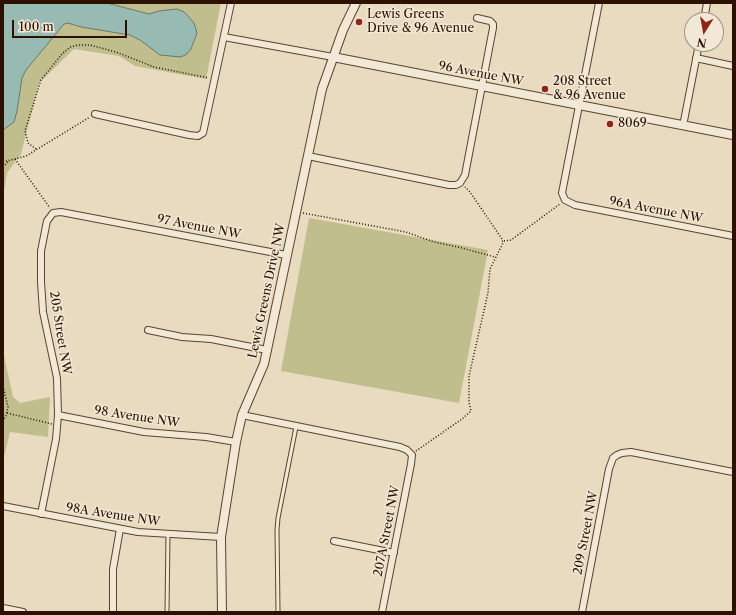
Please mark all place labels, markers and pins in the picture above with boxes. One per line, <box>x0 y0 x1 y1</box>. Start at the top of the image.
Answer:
place label: Lewis Greens Drive & 96 Avenue <box>367 8 474 36</box>
marker: Lewis Greens Drive & 96 Avenue <box>354 17 364 27</box>
place label: 208 Street & 96 Avenue <box>553 75 626 103</box>
marker: 208 Street & 96 Avenue <box>540 84 550 94</box>
place label: 8069 <box>618 117 647 131</box>
marker: 8069 <box>605 119 615 129</box>

